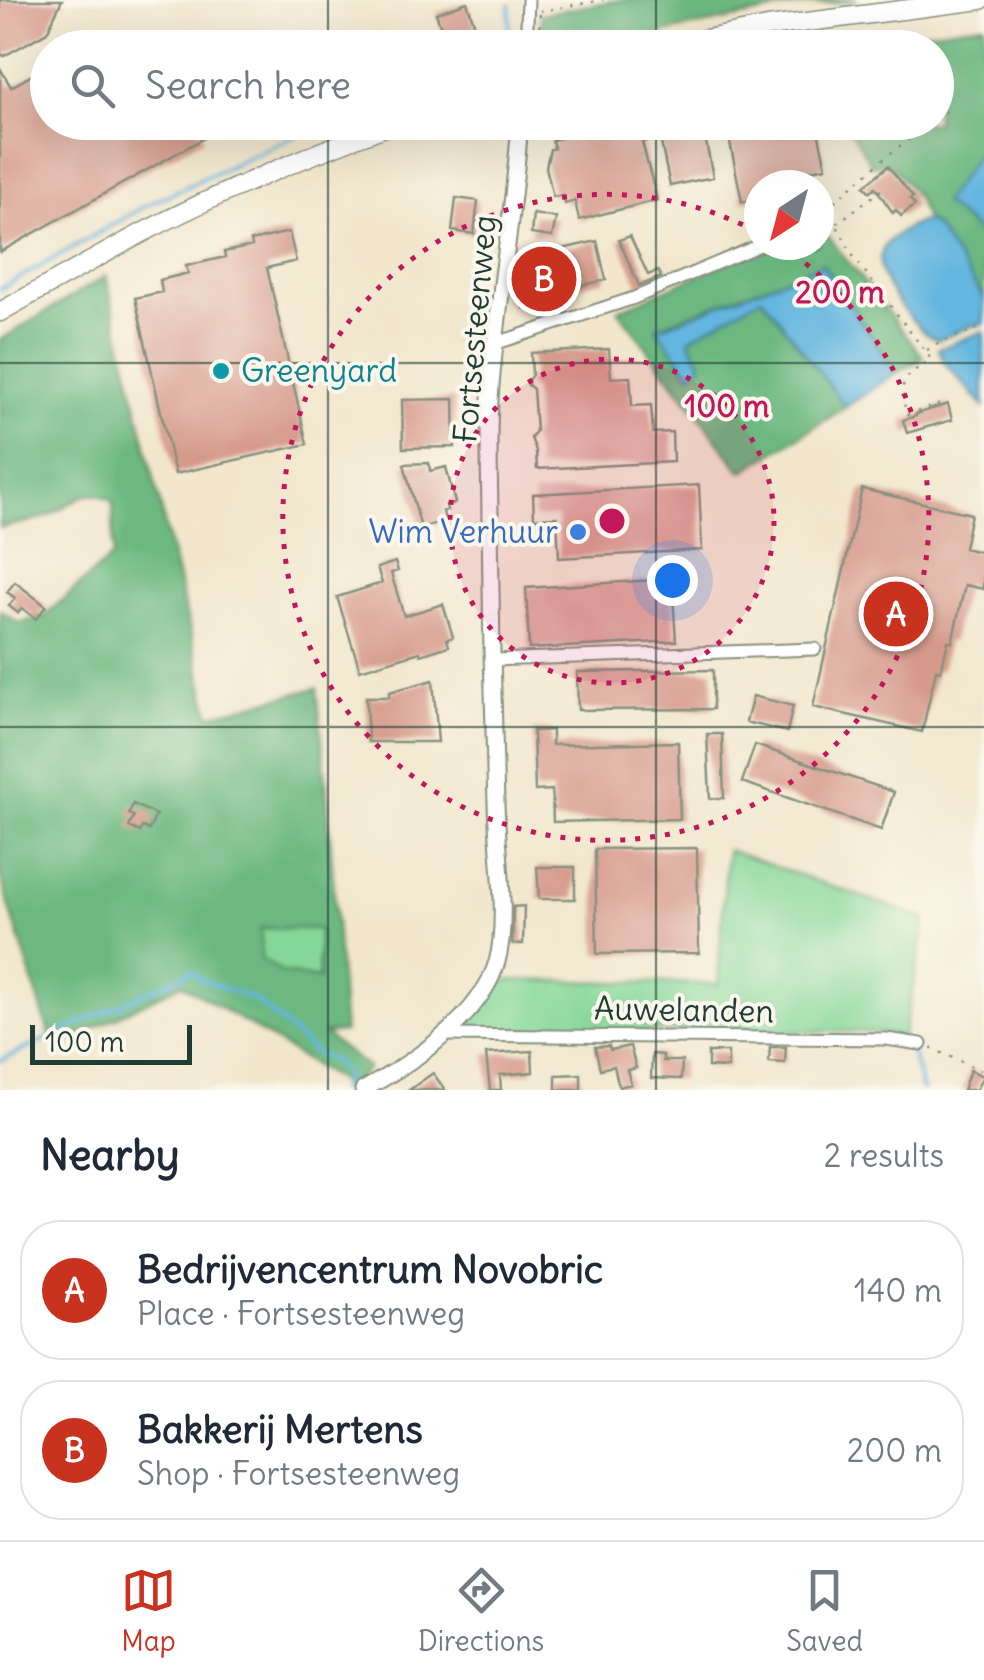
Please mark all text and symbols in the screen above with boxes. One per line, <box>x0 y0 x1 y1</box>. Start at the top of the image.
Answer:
search box <box>30 30 954 140</box>
icon: search <box>65 58 120 113</box>
text: Search here <box>145 62 351 109</box>
north arrow <box>744 170 834 260</box>
street label: Fortsesteenweg <box>444 213 505 445</box>
pin: B <box>512 242 576 316</box>
text: 200 m <box>795 273 885 311</box>
place label: Greenyard <box>241 350 397 391</box>
marker: Greenyard <box>210 360 232 382</box>
text: 100 m <box>685 387 769 425</box>
centre of rings <box>594 503 630 539</box>
place label: Wim Verhuur <box>368 511 558 552</box>
marker: Wim Verhuur <box>567 521 589 543</box>
your location <box>647 555 698 606</box>
pin: A <box>864 576 928 652</box>
street label: Auwelanden <box>594 987 774 1032</box>
scale bar <box>30 1020 192 1064</box>
text: 100 m <box>45 1024 124 1060</box>
text: Nearby <box>40 1129 179 1181</box>
text: 2 results <box>824 1135 944 1176</box>
text: Bedrijvencentrum Novobric <box>137 1246 603 1293</box>
text: A <box>64 1270 85 1311</box>
text: 140 m <box>854 1270 942 1311</box>
text: Place · Fortsesteenweg <box>137 1293 465 1334</box>
text: Bakkerij Mertens <box>137 1406 423 1453</box>
text: B <box>64 1430 85 1471</box>
text: 200 m <box>847 1430 942 1471</box>
text: Shop · Fortsesteenweg <box>137 1453 460 1494</box>
tab: Map <box>121 1563 176 1659</box>
tab: Directions <box>418 1563 544 1659</box>
tab: Saved <box>786 1563 863 1659</box>

